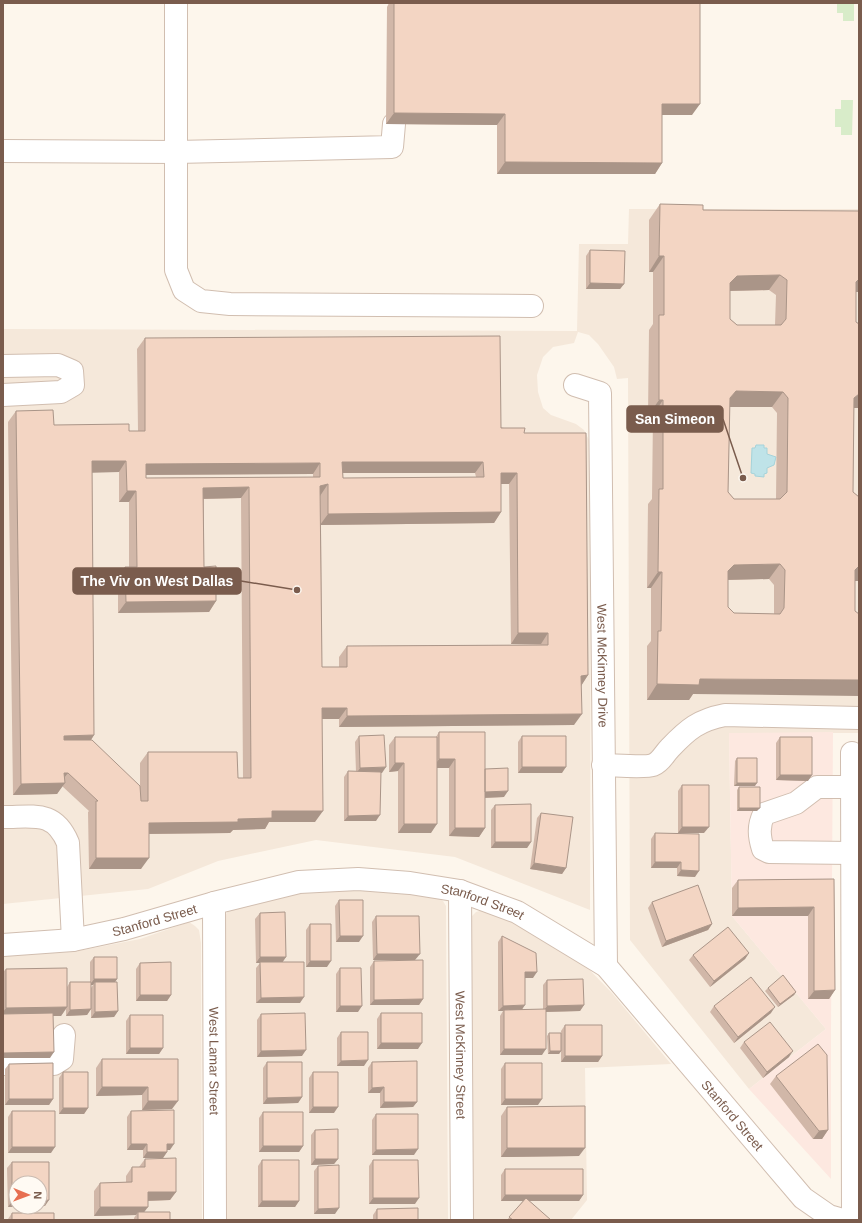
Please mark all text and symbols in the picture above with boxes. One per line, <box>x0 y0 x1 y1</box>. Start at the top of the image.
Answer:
callout: San Simeon <box>627 406 723 432</box>
text: San Simeon <box>635 411 715 427</box>
callout: The Viv on West Dallas <box>73 568 241 594</box>
text: The Viv on West Dallas <box>81 573 234 589</box>
street label: West McKinney Drive <box>595 604 611 728</box>
street label: Stanford Street <box>440 881 528 923</box>
street label: Stanford Street <box>111 901 199 939</box>
street label: West McKinney Street <box>453 991 469 1120</box>
street label: West Lamar Street <box>207 1007 222 1116</box>
street label: Stanford Street <box>699 1077 767 1154</box>
north arrow <box>8 1175 48 1215</box>
text: N <box>32 1191 44 1199</box>

